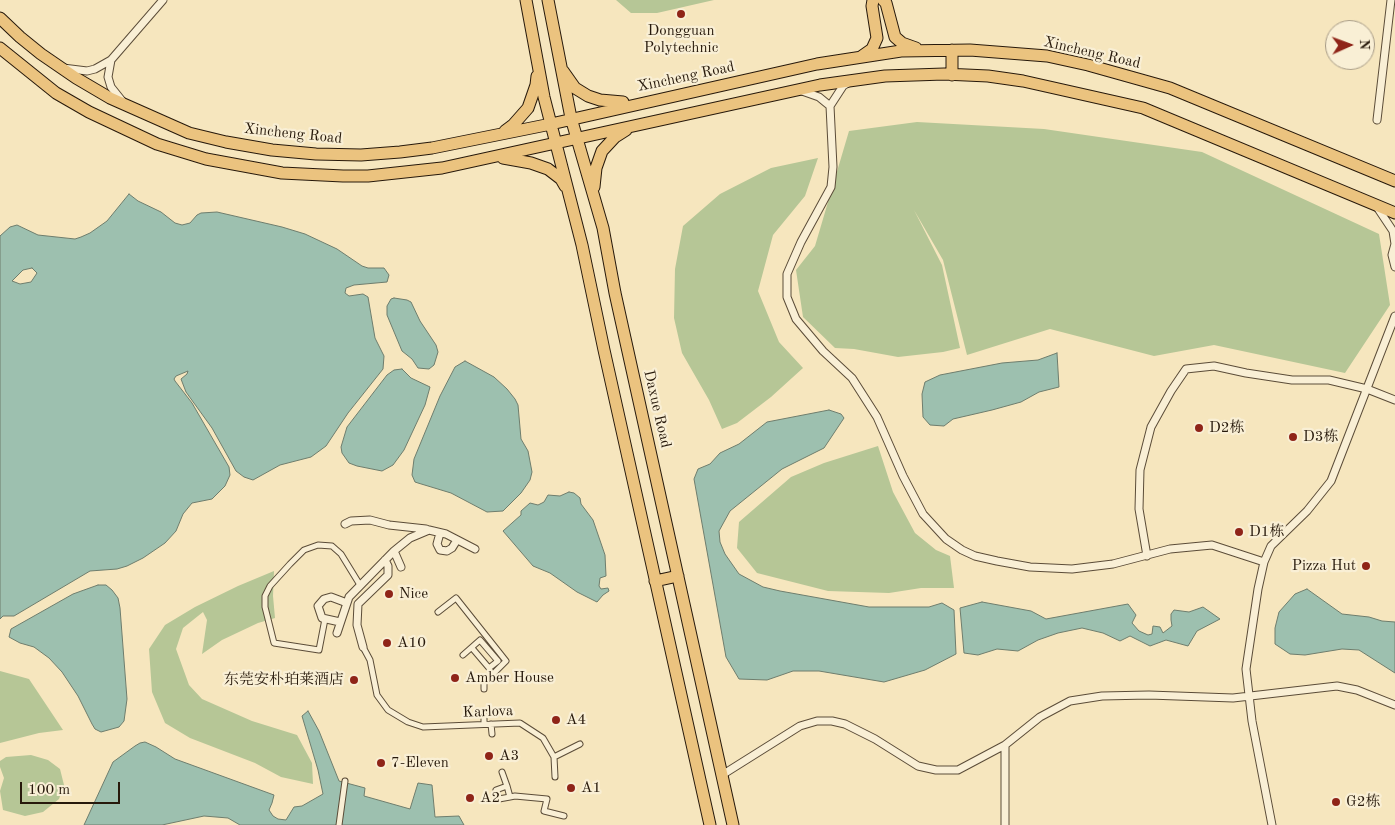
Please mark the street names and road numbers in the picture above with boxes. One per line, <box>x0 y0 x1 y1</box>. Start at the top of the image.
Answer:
street label: Xincheng Road <box>1042 33 1142 73</box>
street label: Xincheng Road <box>636 58 736 96</box>
street label: Xincheng Road <box>243 120 343 148</box>
street label: Daxue Road <box>639 368 675 450</box>
street label: Karlova <box>462 702 514 722</box>

